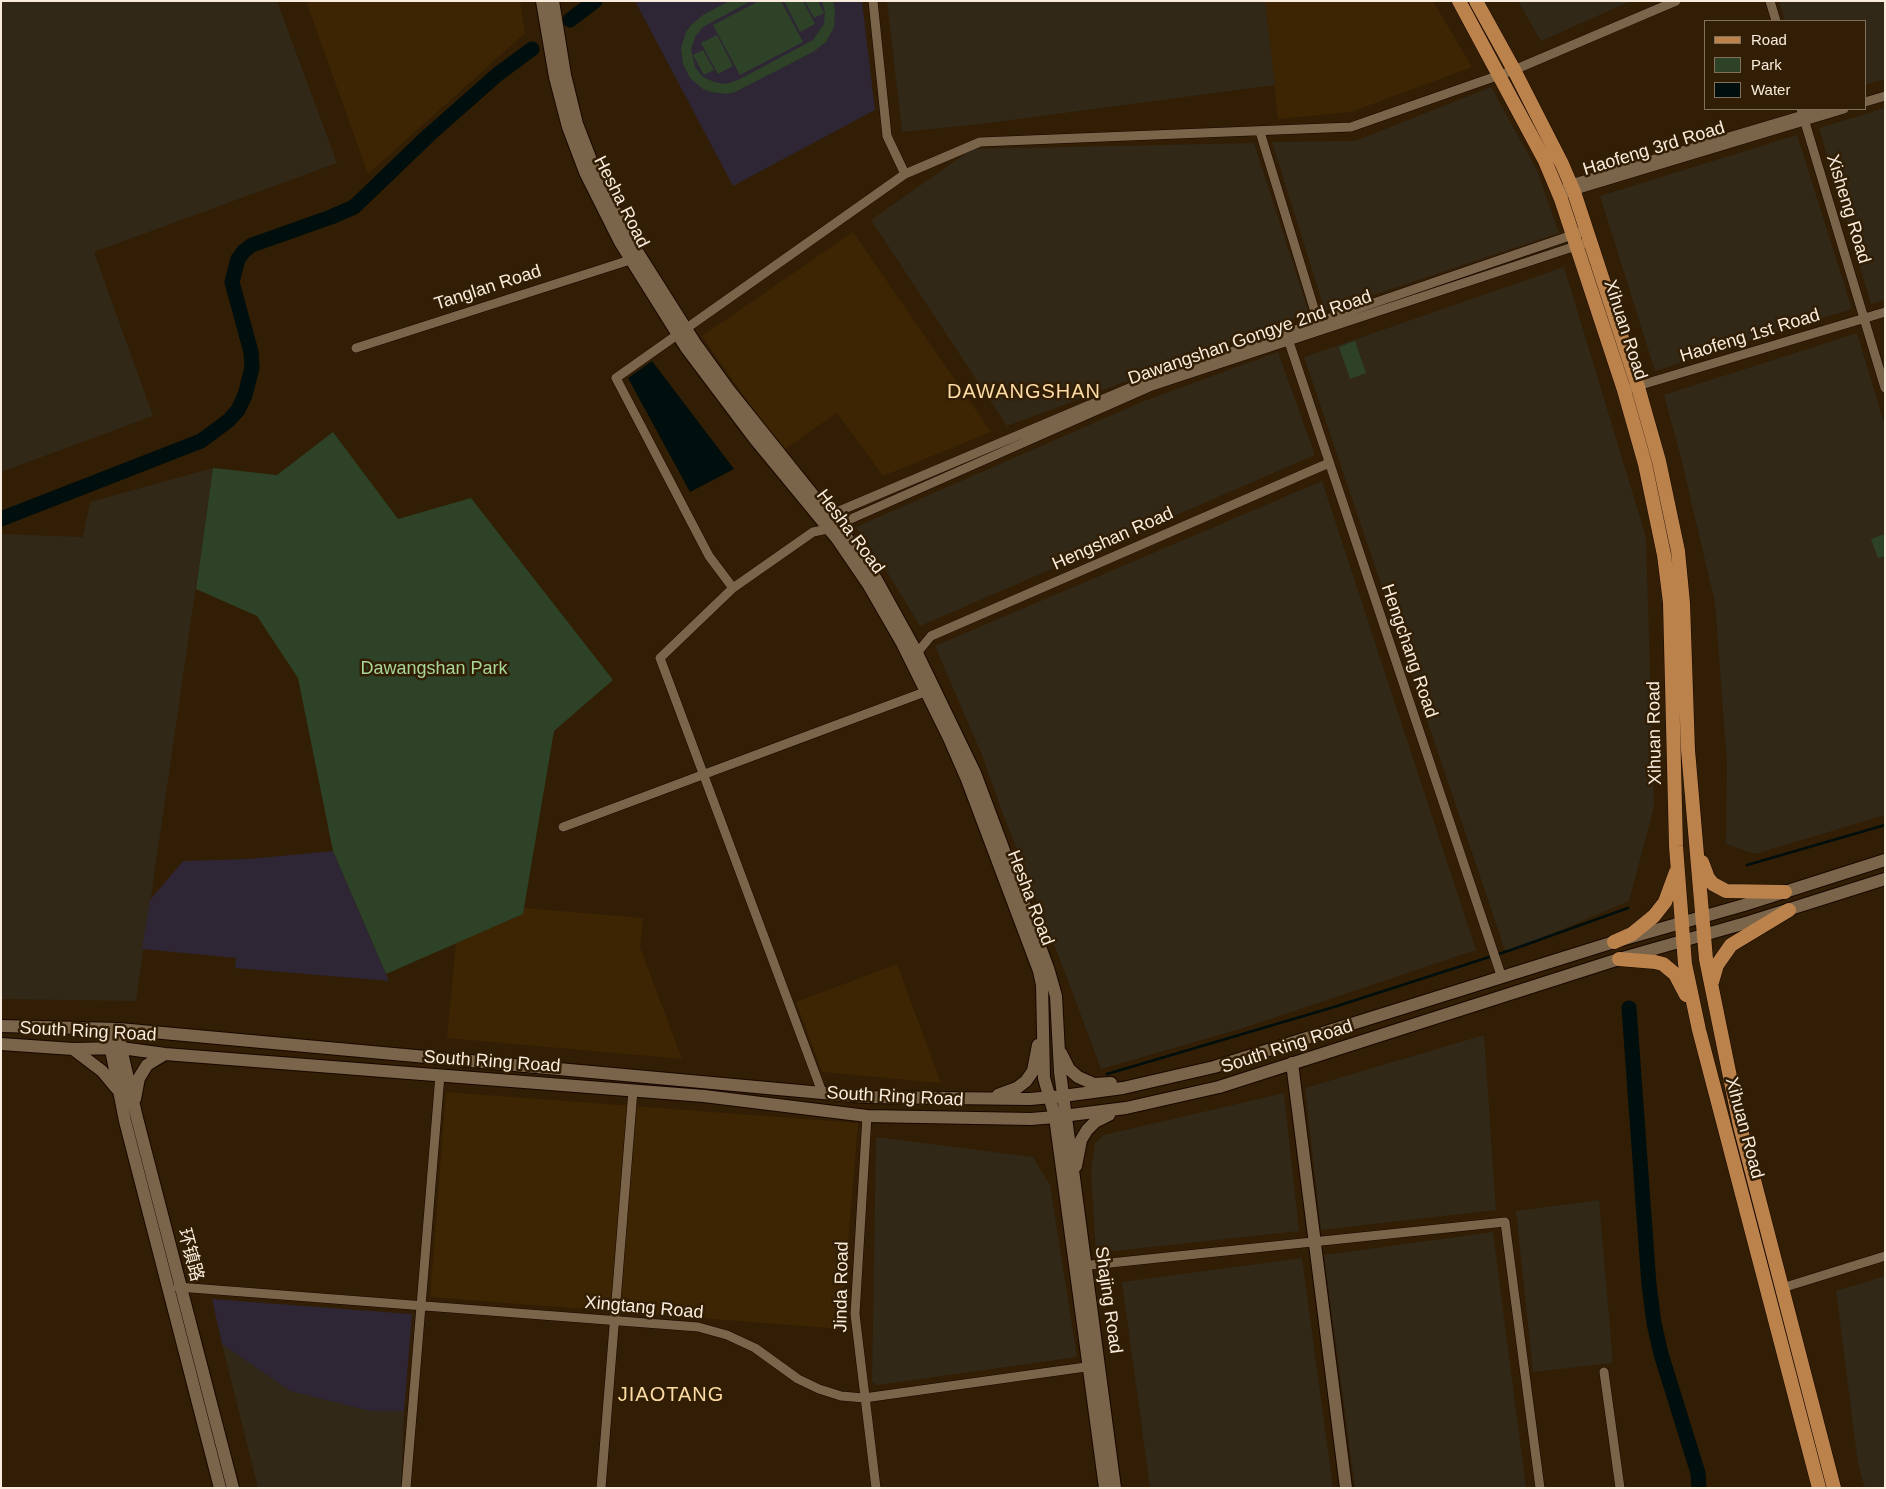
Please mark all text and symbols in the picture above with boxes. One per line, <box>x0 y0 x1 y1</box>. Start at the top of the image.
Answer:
legend <box>1704 20 1866 110</box>
text: Road <box>1751 31 1787 48</box>
text: Park <box>1751 56 1782 73</box>
text: Water <box>1751 81 1790 98</box>
street label: Haofeng 3rd Road <box>1581 117 1727 181</box>
street label: Xisheng Road <box>1821 152 1875 266</box>
street label: Hesha Road <box>589 153 653 251</box>
street label: Tanglan Road <box>432 261 544 315</box>
street label: Xihuan Road <box>1599 277 1651 383</box>
street label: Dawangshan Gongye 2nd Road <box>1125 286 1375 390</box>
street label: Haofeng 1st Road <box>1677 304 1823 368</box>
district label: DAWANGSHAN <box>946 380 1102 404</box>
street label: Hesha Road <box>811 486 889 578</box>
street label: Hengshan Road <box>1049 503 1177 575</box>
street label: Hengchang Road <box>1376 581 1442 721</box>
park label: Dawangshan Park <box>360 658 508 680</box>
street label: Xihuan Road <box>1643 681 1667 785</box>
street label: Hesha Road <box>1002 847 1058 949</box>
street label: South Ring Road <box>1218 1016 1356 1078</box>
street label: South Ring Road <box>19 1018 157 1046</box>
street label: South Ring Road <box>423 1046 561 1078</box>
street label: Xihuan Road <box>1720 1075 1768 1181</box>
street label: South Ring Road <box>826 1083 964 1111</box>
street label: 环镇路 <box>173 1226 207 1284</box>
street label: Jinda Road <box>830 1241 854 1333</box>
street label: Shajing Road <box>1090 1245 1126 1355</box>
street label: Xingtang Road <box>584 1292 704 1324</box>
district label: JIAOTANG <box>617 1383 725 1407</box>

